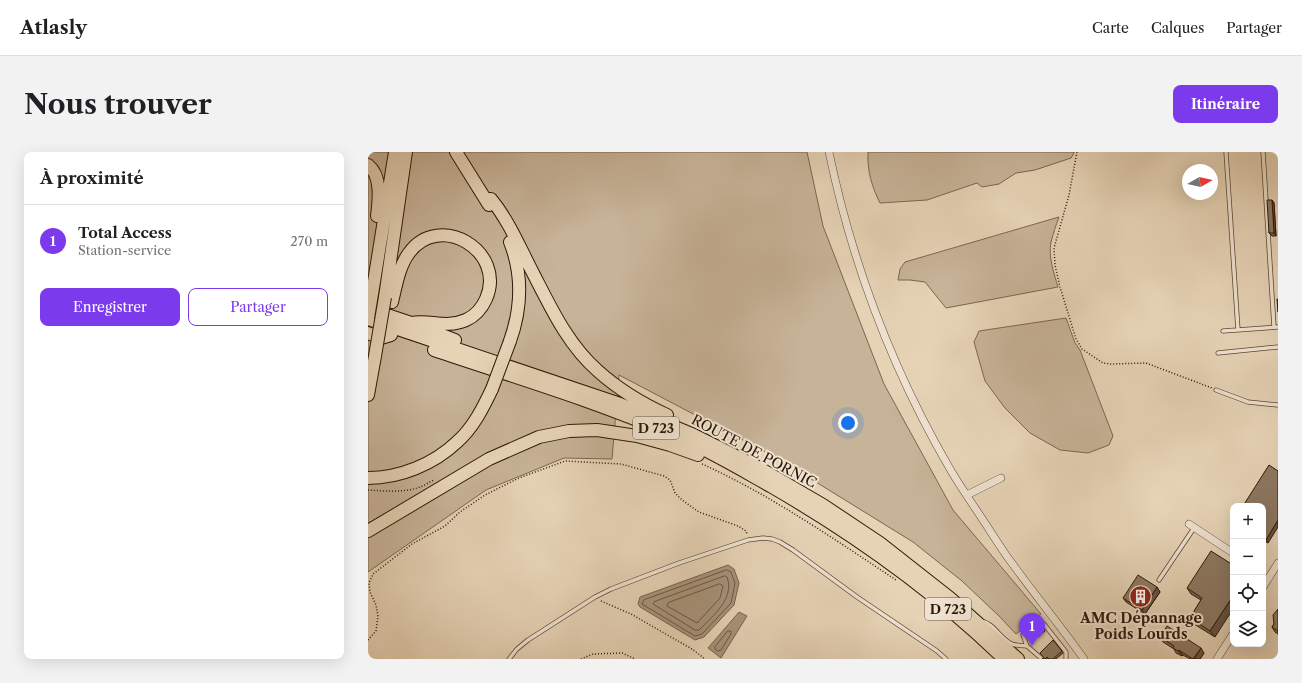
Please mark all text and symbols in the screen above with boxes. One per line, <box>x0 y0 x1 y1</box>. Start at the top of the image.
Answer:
text: Atlasly <box>20 16 87 39</box>
text: Carte <box>1092 19 1129 37</box>
text: Calques <box>1151 19 1204 37</box>
text: Partager <box>1226 19 1282 37</box>
button: Itinéraire <box>1173 85 1278 123</box>
text: Nous trouver <box>24 87 212 121</box>
north arrow <box>1182 164 1218 200</box>
text: À proximité <box>40 168 144 188</box>
text: Total Access <box>78 223 172 242</box>
text: 1 <box>50 233 56 249</box>
text: 270 m <box>290 233 328 249</box>
text: Station-service <box>78 242 171 258</box>
button: Enregistrer <box>40 288 180 326</box>
button: Partager <box>188 288 328 326</box>
street label: ROUTE DE PORNIC <box>688 410 820 492</box>
your location <box>838 413 858 433</box>
road number: D 723 <box>633 417 679 439</box>
map controls <box>1230 503 1266 647</box>
button: + <box>1230 503 1266 539</box>
button: − <box>1230 539 1266 575</box>
button: locate <box>1230 575 1266 611</box>
building icon: AMC Dépannage Poids Lourds <box>1128 583 1154 609</box>
road number: D 723 <box>925 598 971 620</box>
place label: AMC Dépannage Poids Lourds <box>1079 609 1202 643</box>
button: layers <box>1230 611 1266 647</box>
pin: 1 <box>1019 613 1045 646</box>

